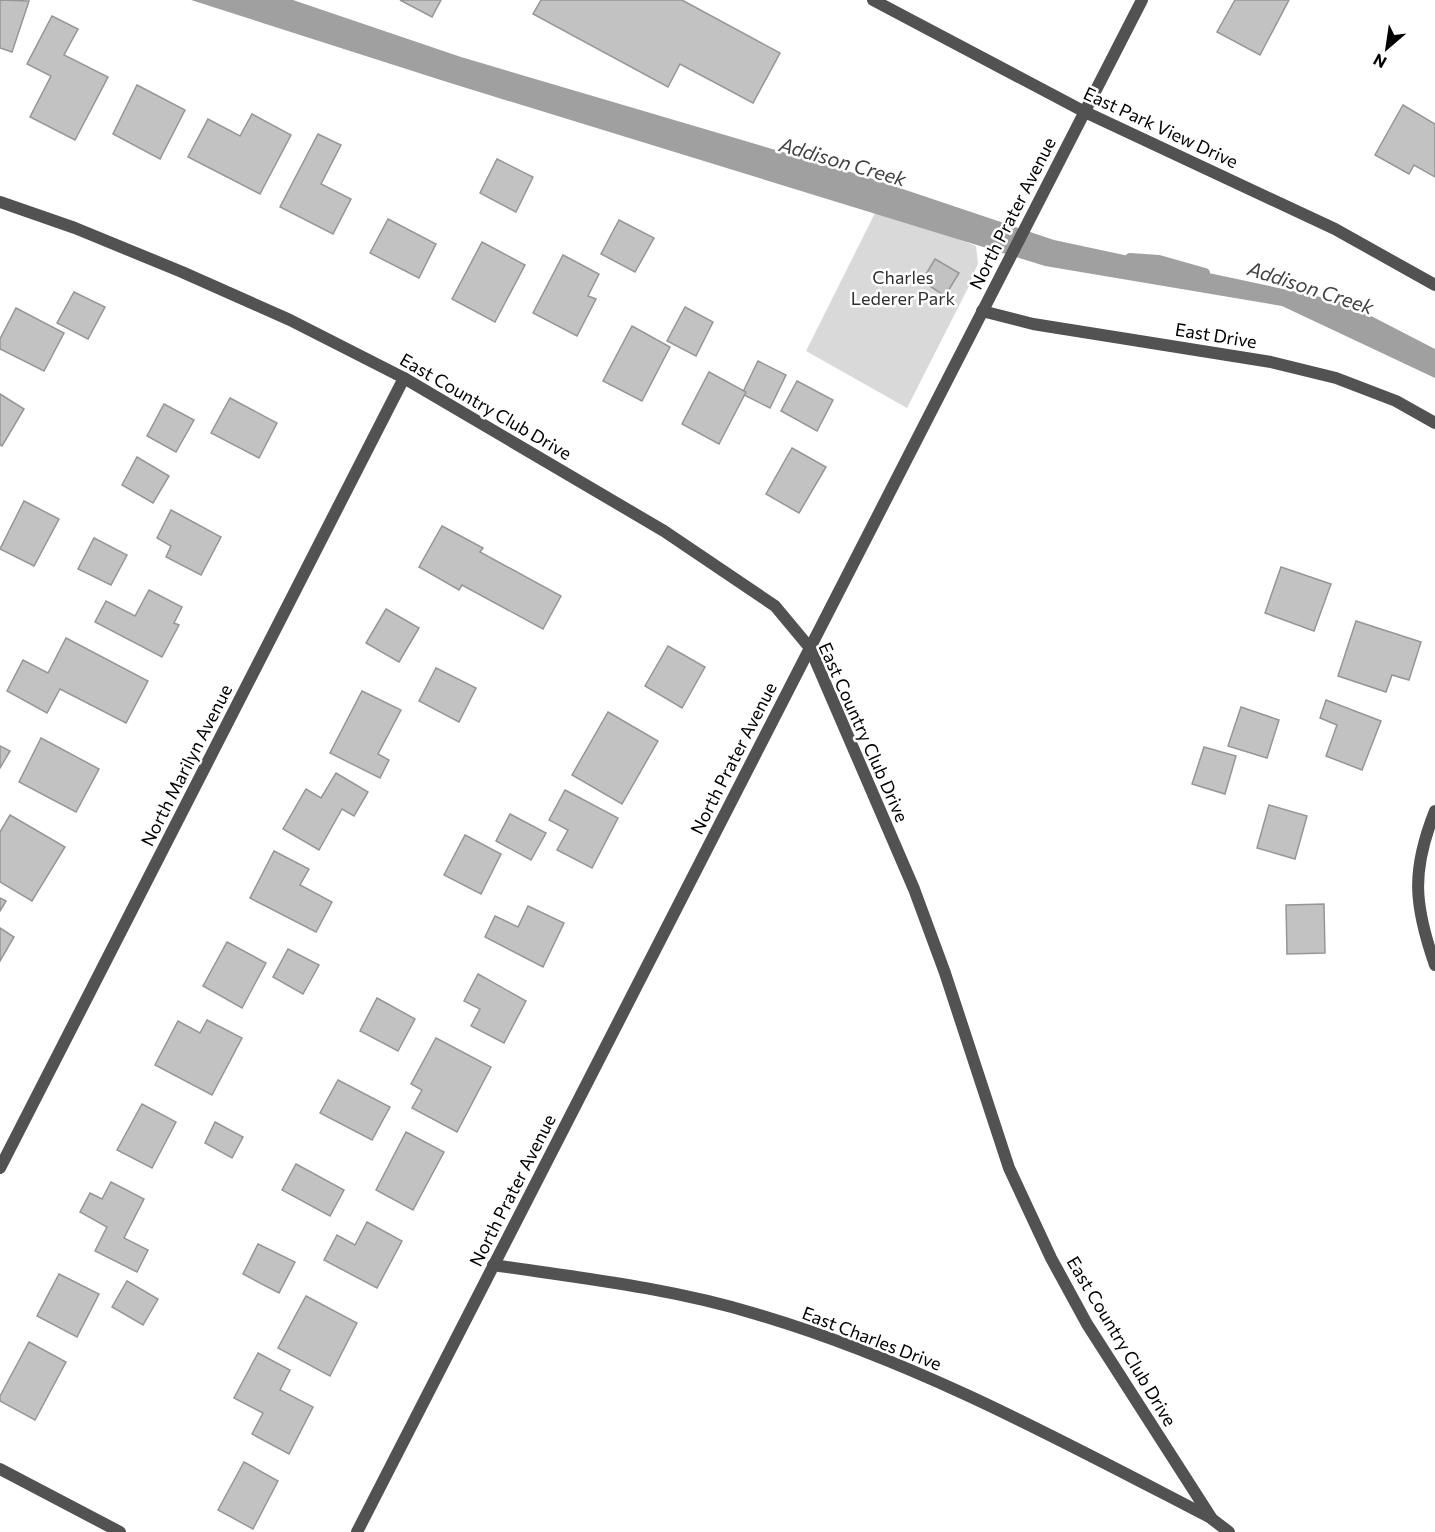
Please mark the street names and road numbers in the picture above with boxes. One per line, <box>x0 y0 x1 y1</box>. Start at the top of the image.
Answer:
street label: East Park View Drive <box>1080 82 1242 172</box>
street label: North Prater Avenue <box>964 133 1060 293</box>
street label: East Drive <box>1174 318 1258 352</box>
street label: East Country Club Drive <box>396 348 576 464</box>
street label: East Country Club Drive <box>814 639 914 825</box>
street label: North Prater Avenue <box>685 678 781 838</box>
street label: North Marilyn Avenue <box>136 680 236 850</box>
street label: North Prater Avenue <box>464 1110 560 1270</box>
street label: East Country Club Drive <box>1063 1252 1181 1430</box>
street label: East Charles Drive <box>799 1301 945 1375</box>

